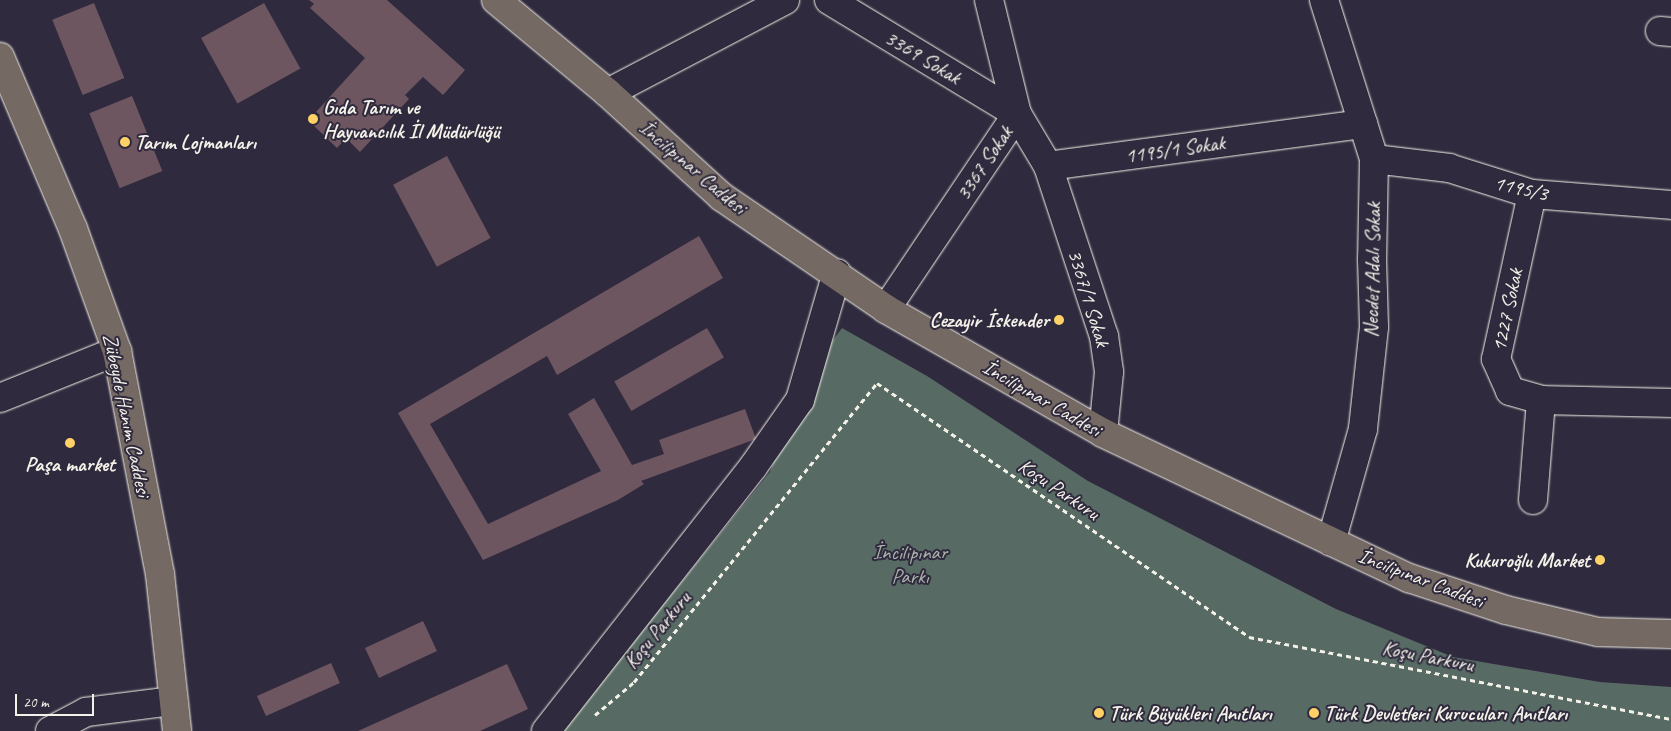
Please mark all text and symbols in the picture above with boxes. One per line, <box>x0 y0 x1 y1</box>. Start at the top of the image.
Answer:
street label: 3369 Sokak <box>880 25 966 89</box>
place label: Gıda Tarım ve Hayvancılık İl Müdürlüğü <box>323 94 499 144</box>
marker: Gıda Tarım ve Hayvancılık İl Müdürlüğü <box>307 113 319 125</box>
street label: İncilipınar Caddesi <box>634 115 752 219</box>
street label: 3367 Sokak <box>950 121 1018 205</box>
place label: Tarım Lojmanları <box>135 129 257 155</box>
street label: 1195/1 Sokak <box>1124 130 1226 168</box>
marker: Tarım Lojmanları <box>119 136 131 148</box>
street label: 1195/3 <box>1492 170 1550 206</box>
street label: Necdet Adalı Sokak <box>1358 202 1386 338</box>
street label: 3367/1 Sokak <box>1062 246 1116 350</box>
street label: 1227 Sokak <box>1486 266 1528 354</box>
place label: Cezayir İskender <box>930 307 1049 333</box>
marker: Cezayir İskender <box>1053 314 1065 326</box>
street label: Zübeyde Hanım Caddesi <box>97 331 157 499</box>
street label: İncilipınar Caddesi <box>978 354 1106 442</box>
marker: Paşa market <box>64 437 76 449</box>
place label: Paşa market <box>25 451 115 477</box>
street label: Koşu Parkuru <box>1013 452 1105 526</box>
park label: İncilipınar Parkı <box>873 539 947 589</box>
street label: İncilipınar Caddesi <box>1354 542 1488 614</box>
place label: Kukuroğlu Market <box>1464 547 1590 573</box>
marker: Kukuroğlu Market <box>1594 554 1606 566</box>
street label: Koşu Parkuru <box>618 586 696 674</box>
street label: Koşu Parkuru <box>1380 635 1476 677</box>
scale bar <box>18 684 96 716</box>
text: 20 m <box>23 693 49 712</box>
place label: Türk Büyükleri Anıtları <box>1109 700 1272 726</box>
place label: Türk Devletleri Kurucuları Anıtları <box>1324 700 1567 726</box>
marker: Türk Büyükleri Anıtları <box>1093 707 1105 719</box>
marker: Türk Devletleri Kurucuları Anıtları <box>1308 707 1320 719</box>

